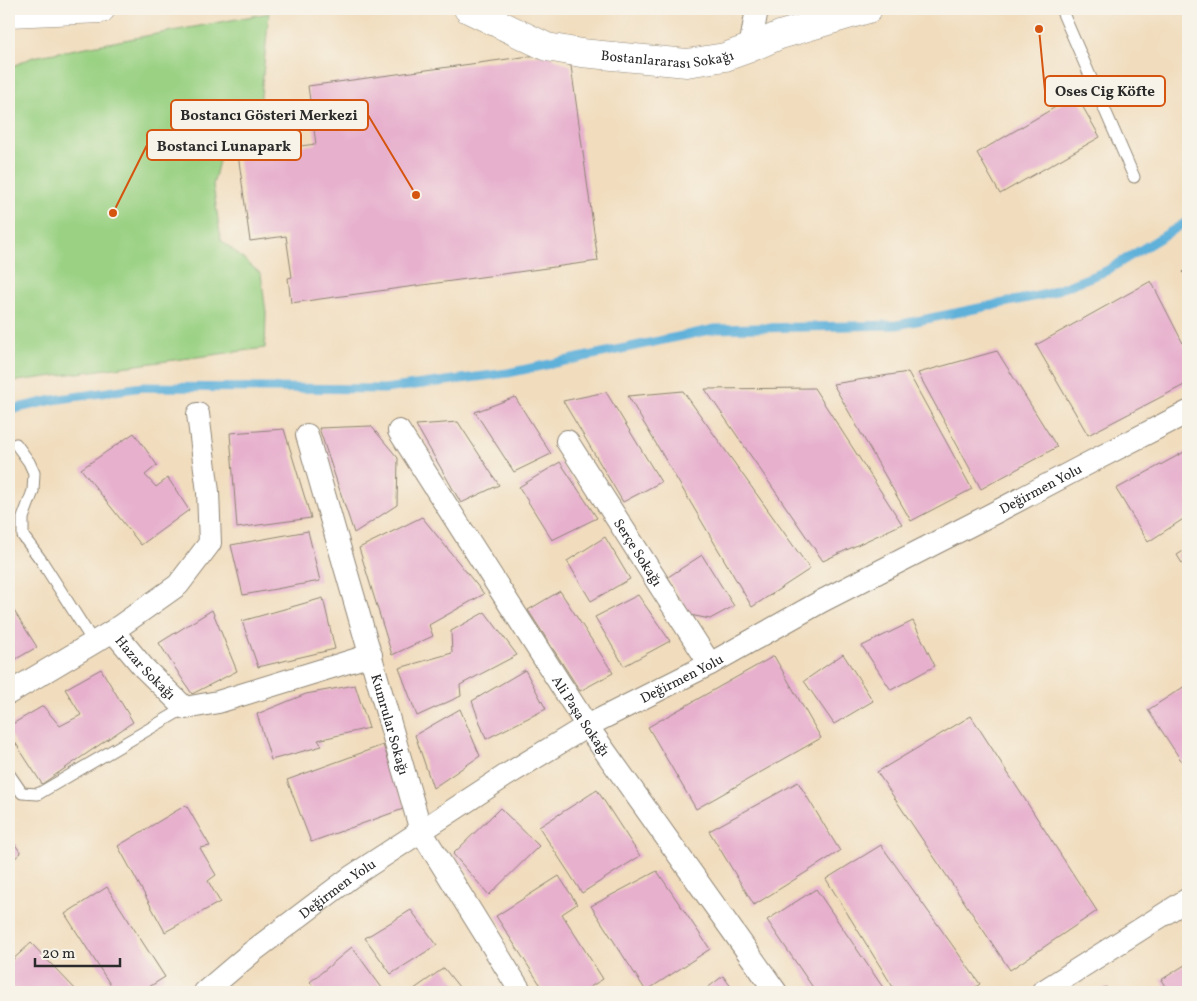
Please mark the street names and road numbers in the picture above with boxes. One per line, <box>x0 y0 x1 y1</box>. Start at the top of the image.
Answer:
street label: Bostanlararası Sokağı <box>600 47 737 74</box>
street label: Değirmen Yolu <box>996 460 1086 519</box>
street label: Serçe Sokağı <box>608 515 666 590</box>
street label: Hazar Sokağı <box>110 632 179 705</box>
street label: Değirmen Yolu <box>637 650 727 709</box>
street label: Kumrular Sokağı <box>365 672 412 777</box>
street label: Ali Paşa Sokağı <box>546 673 614 761</box>
street label: Değirmen Yolu <box>296 855 380 924</box>

